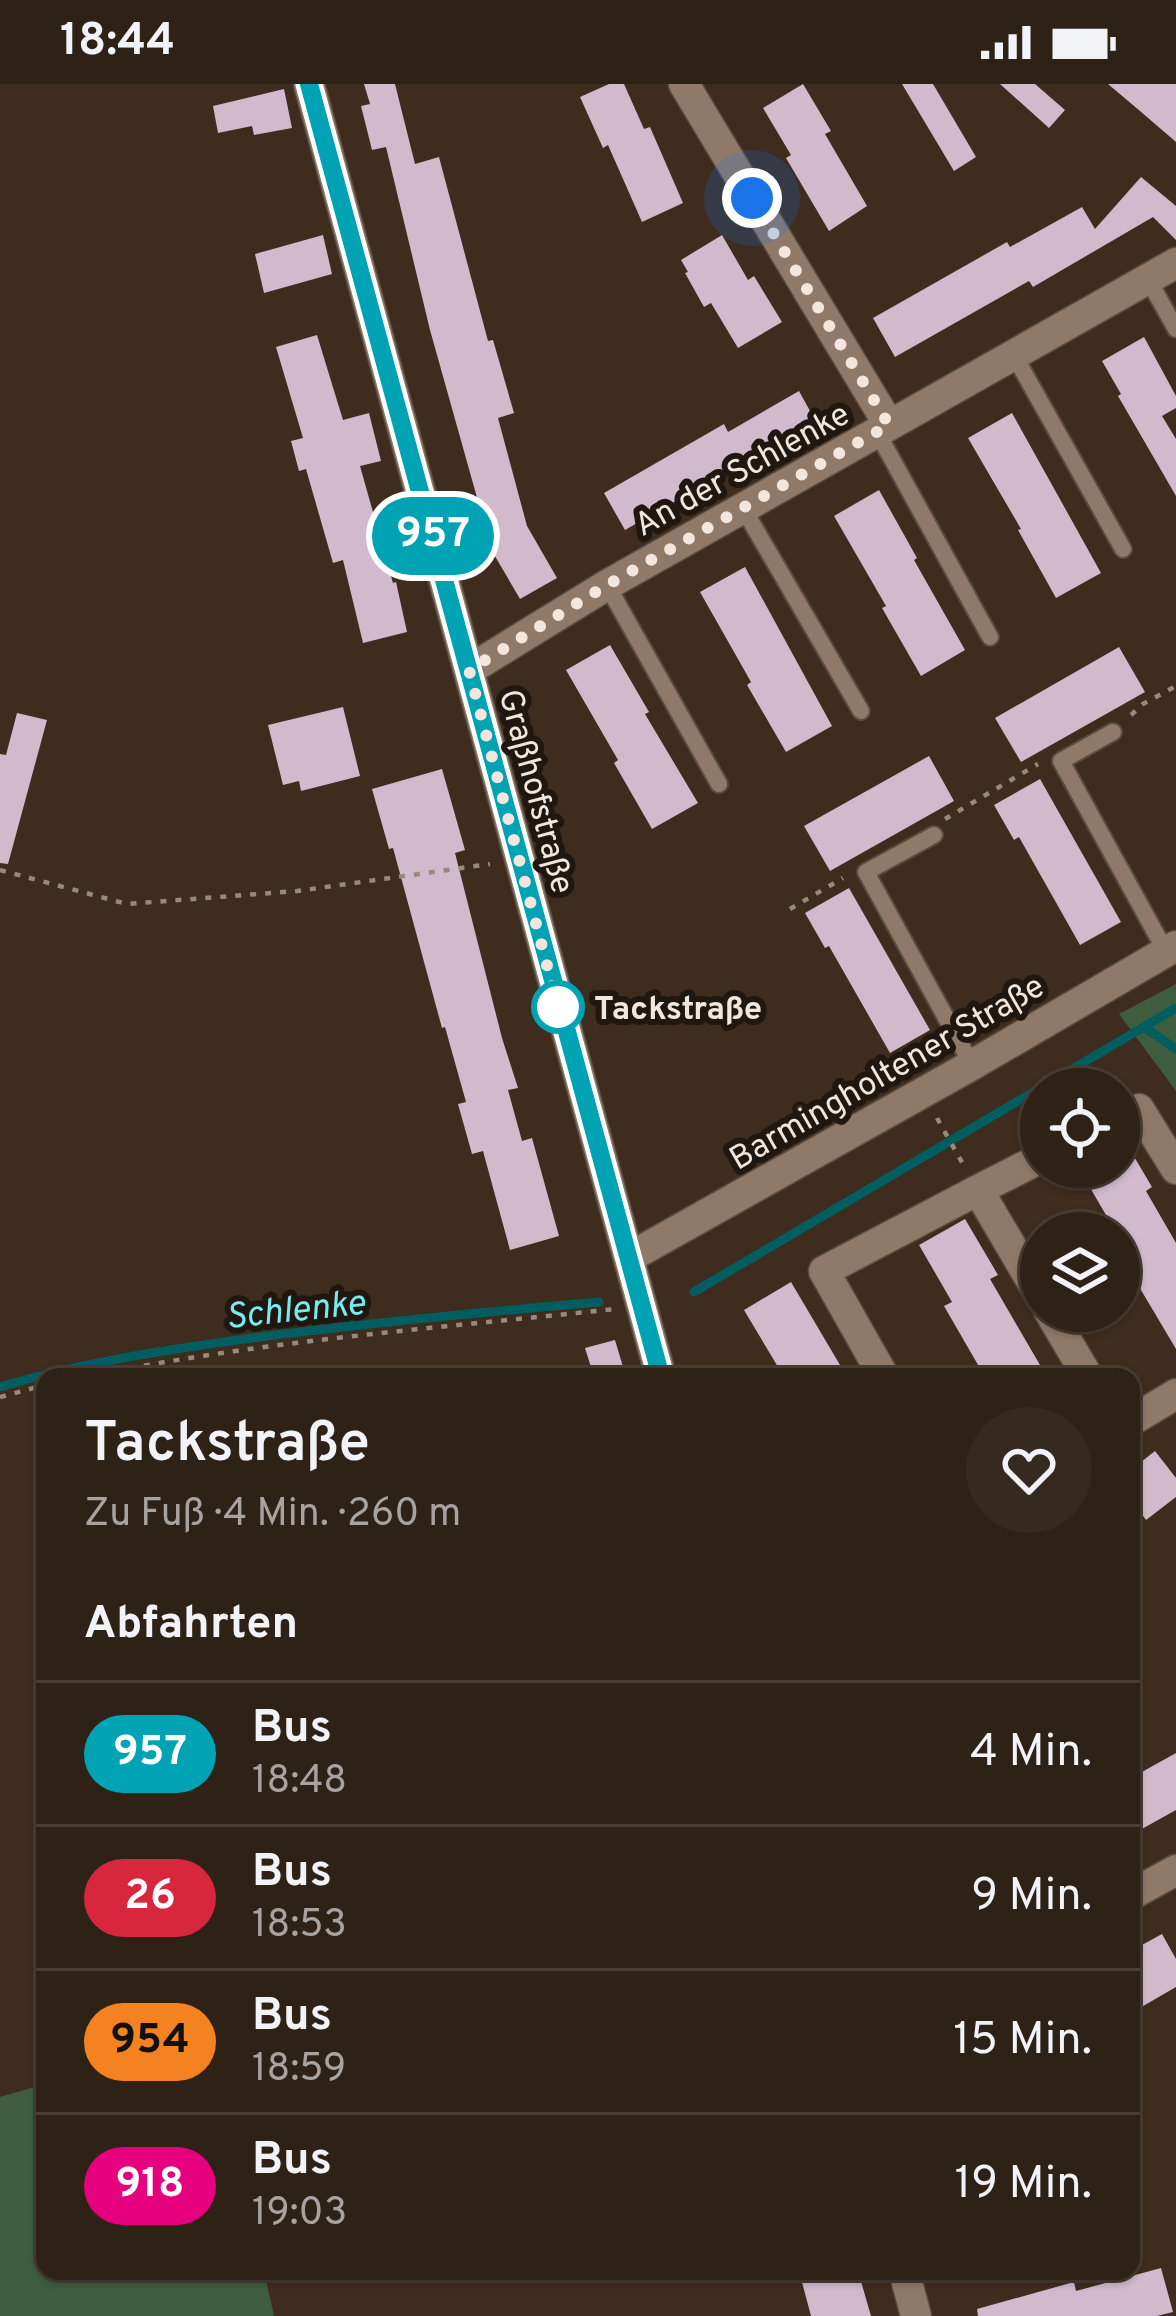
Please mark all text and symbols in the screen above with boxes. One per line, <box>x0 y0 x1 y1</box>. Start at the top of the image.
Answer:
text: 18:44 <box>60 14 175 71</box>
your location <box>722 168 782 228</box>
street label: An der Schlenke <box>628 395 858 548</box>
line badge: 957 <box>364 497 502 575</box>
text: 957 <box>396 509 470 562</box>
street label: Graßhofstraße <box>487 685 582 899</box>
street label: Barmingholtener Straße <box>723 967 1053 1182</box>
marker: Tackstraße <box>533 982 583 1032</box>
place label: Tackstraße <box>594 990 762 1032</box>
map controls <box>1020 1068 1140 1332</box>
button: locate <box>1020 1068 1140 1188</box>
button: layers <box>1020 1212 1140 1332</box>
water label: Schlenke <box>223 1282 368 1342</box>
button: heart <box>966 1407 1092 1533</box>
text: Tackstraße <box>84 1410 370 1482</box>
text: Zu Fuß · 4 Min. · 260 m <box>84 1491 461 1540</box>
text: Abfahrten <box>84 1597 298 1654</box>
text: Bus <box>252 1701 332 1758</box>
text: 4 Min. <box>970 1725 1092 1782</box>
text: 957 <box>113 1727 187 1780</box>
text: 18:48 <box>252 1758 347 1807</box>
text: Bus <box>252 1845 332 1902</box>
text: 9 Min. <box>971 1869 1092 1926</box>
text: 26 <box>124 1871 176 1924</box>
text: 18:53 <box>252 1902 347 1951</box>
text: Bus <box>252 1989 332 2046</box>
text: 15 Min. <box>953 2013 1092 2070</box>
text: 954 <box>110 2015 190 2068</box>
text: 18:59 <box>252 2046 346 2095</box>
text: Bus <box>252 2133 332 2190</box>
text: 19 Min. <box>954 2157 1092 2214</box>
text: 918 <box>115 2159 185 2212</box>
text: 19:03 <box>252 2190 347 2239</box>

